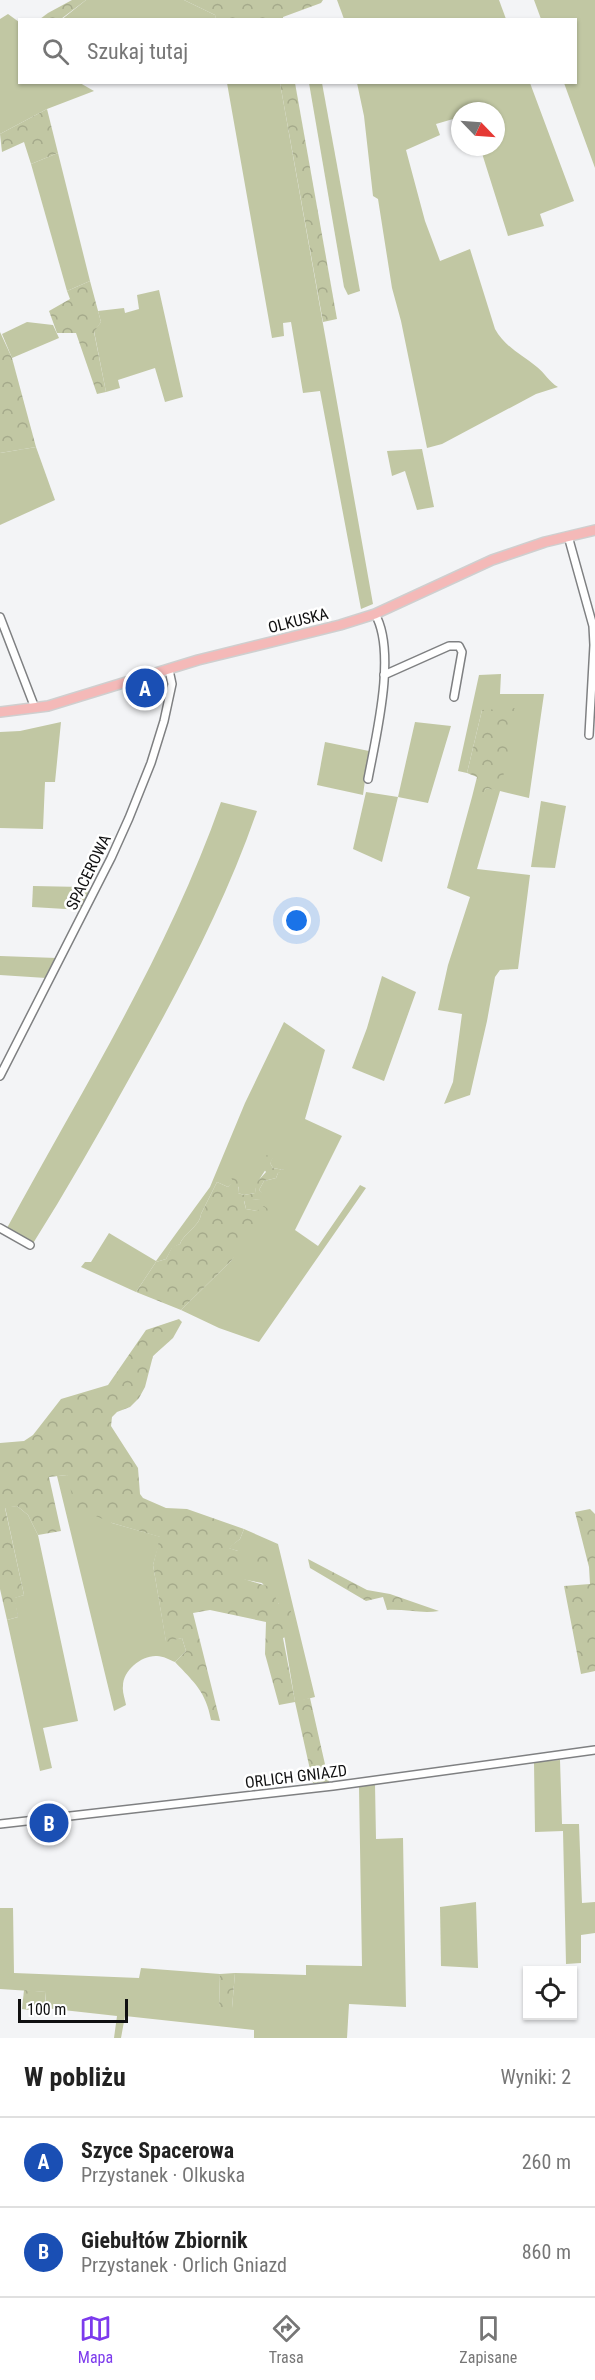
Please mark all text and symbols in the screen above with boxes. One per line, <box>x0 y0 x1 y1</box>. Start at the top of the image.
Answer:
search box <box>18 18 577 84</box>
icon: search <box>39 35 72 68</box>
text: Szukaj tutaj <box>87 39 188 64</box>
north arrow <box>451 102 505 156</box>
street label: OLKUSKA <box>266 604 330 637</box>
pin: A <box>126 666 164 710</box>
street label: SPACEROWA <box>62 831 115 913</box>
your location <box>282 906 311 935</box>
street label: ORLICH GNIAZD <box>244 1761 348 1792</box>
pin: B <box>29 1800 68 1846</box>
map controls <box>523 1966 577 2020</box>
button: locate <box>523 1966 577 2020</box>
scale bar <box>18 1996 128 2024</box>
text: 100 m <box>27 2000 66 2019</box>
text: W pobliżu <box>24 2062 126 2092</box>
text: Wyniki: 2 <box>500 2065 571 2089</box>
text: Szyce Spacerowa <box>81 2138 234 2163</box>
text: A <box>38 2150 49 2174</box>
text: 260 m <box>522 2150 571 2174</box>
text: Przystanek · Olkuska <box>81 2163 245 2187</box>
text: Giebułtów Zbiornik <box>81 2228 248 2253</box>
text: B <box>38 2240 49 2264</box>
text: 860 m <box>522 2240 571 2264</box>
text: Przystanek · Orlich Gniazd <box>81 2253 287 2277</box>
tab: Mapa <box>78 2312 113 2367</box>
tab: Trasa <box>269 2312 304 2367</box>
tab: Zapisane <box>459 2312 517 2367</box>

